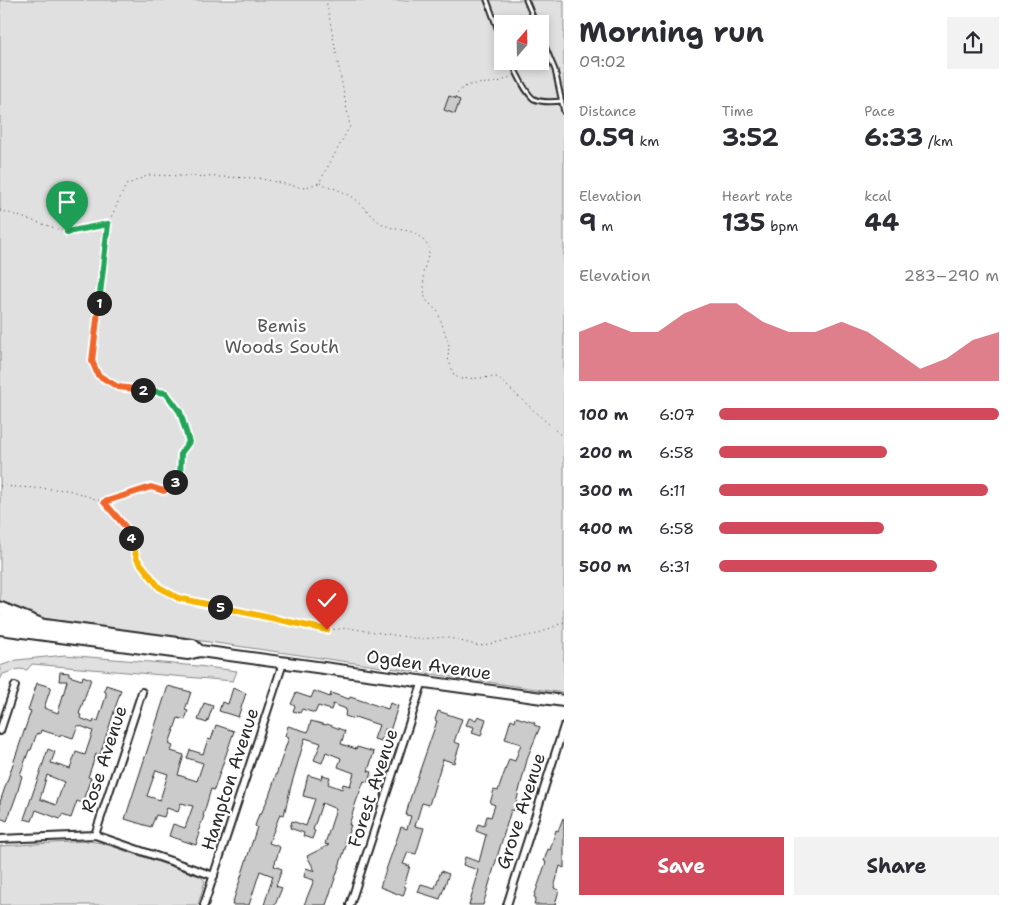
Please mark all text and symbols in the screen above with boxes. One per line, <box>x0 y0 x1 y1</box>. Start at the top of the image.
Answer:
text: Morning run <box>579 13 764 51</box>
north arrow <box>494 15 549 70</box>
map controls <box>494 15 549 70</box>
button: share <box>947 17 999 69</box>
text: 09:02 <box>579 51 626 72</box>
text: Distance <box>579 102 636 120</box>
text: Time <box>722 102 754 120</box>
text: Pace <box>864 102 895 120</box>
text: 0.59 <box>579 120 635 154</box>
text: 3:52 <box>722 120 779 154</box>
text: 6:33 <box>864 120 923 154</box>
text: km <box>635 132 659 150</box>
text: /km <box>923 132 953 150</box>
pin <box>46 181 88 232</box>
text: Elevation <box>579 187 642 205</box>
text: Heart rate <box>722 187 793 205</box>
text: kcal <box>864 187 892 205</box>
icon: arrive <box>53 188 81 216</box>
text: 9 <box>579 205 597 239</box>
text: 135 <box>722 205 765 239</box>
text: 44 <box>864 205 899 239</box>
text: m <box>597 217 613 235</box>
text: bpm <box>765 217 798 235</box>
text: Elevation <box>579 265 651 286</box>
text: 283–290 m <box>904 265 999 286</box>
pin: 1 <box>86 290 112 316</box>
text: 1 <box>96 294 103 312</box>
park label: Bemis Woods South <box>225 314 339 359</box>
pin: 2 <box>130 378 156 402</box>
text: 2 <box>139 381 148 399</box>
text: 100 m <box>579 404 628 425</box>
text: 6:07 <box>659 404 695 425</box>
text: 200 m <box>579 442 632 463</box>
text: 6:58 <box>659 442 694 463</box>
pin: 3 <box>162 470 188 494</box>
text: 3 <box>171 473 180 491</box>
text: 300 m <box>579 480 633 501</box>
text: 6:11 <box>659 480 686 501</box>
text: 400 m <box>579 518 633 539</box>
text: 6:58 <box>659 518 694 539</box>
pin: 4 <box>118 526 144 550</box>
text: 4 <box>127 529 136 547</box>
text: 500 m <box>579 556 631 577</box>
text: 6:31 <box>659 556 690 577</box>
pin <box>306 579 348 630</box>
icon: check <box>313 586 341 614</box>
pin: 5 <box>208 594 232 620</box>
text: 5 <box>216 598 225 616</box>
street label: Ogden Avenue <box>365 644 493 686</box>
street label: Rose Avenue <box>75 702 133 816</box>
street label: Hampton Avenue <box>196 705 264 853</box>
street label: Forest Avenue <box>343 726 403 850</box>
street label: Grove Avenue <box>491 750 551 872</box>
button: Save <box>579 837 784 895</box>
button: Share <box>794 837 999 895</box>

